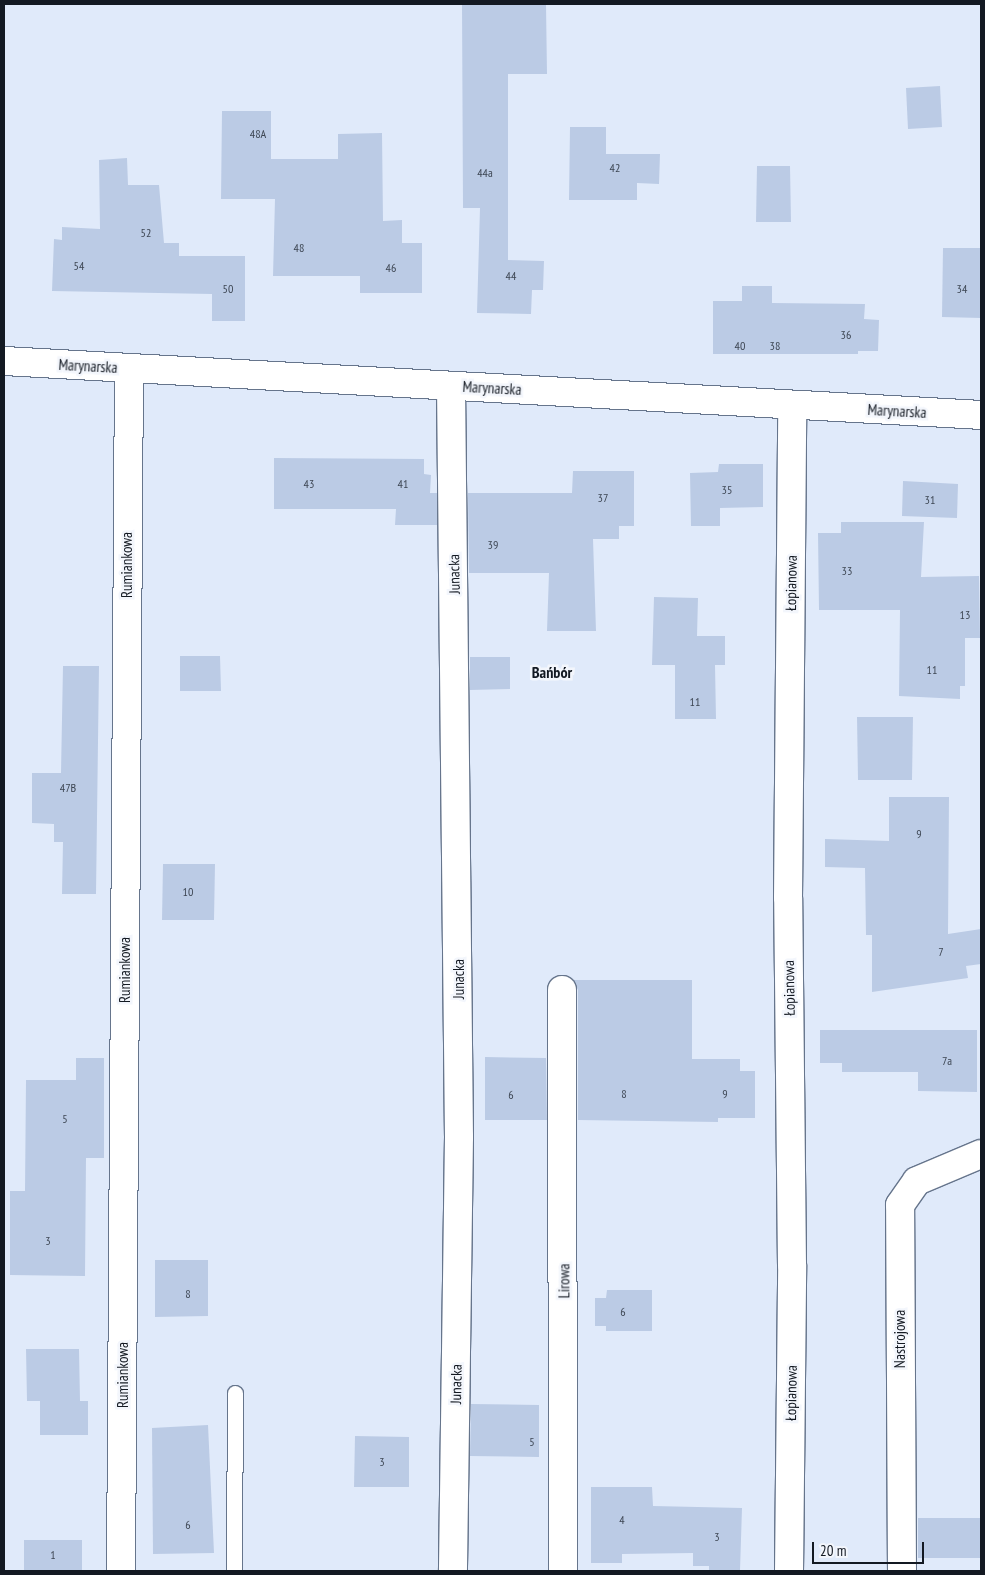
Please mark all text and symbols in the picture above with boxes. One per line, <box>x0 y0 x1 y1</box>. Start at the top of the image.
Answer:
house number: 48A <box>250 127 266 141</box>
house number: 42 <box>610 161 620 175</box>
house number: 44a <box>477 166 493 180</box>
house number: 52 <box>141 226 151 240</box>
house number: 48 <box>294 241 304 255</box>
house number: 54 <box>74 259 84 273</box>
house number: 46 <box>386 261 396 275</box>
house number: 44 <box>506 269 516 283</box>
house number: 50 <box>223 282 233 296</box>
house number: 34 <box>957 282 967 296</box>
house number: 36 <box>841 328 851 342</box>
house number: 40 <box>735 339 745 353</box>
house number: 38 <box>770 339 780 353</box>
street label: Marynarska <box>58 355 118 377</box>
street label: Marynarska <box>462 377 522 399</box>
street label: Marynarska <box>867 400 927 422</box>
house number: 43 <box>304 477 314 491</box>
house number: 41 <box>398 477 408 491</box>
house number: 35 <box>722 483 732 497</box>
house number: 37 <box>598 491 608 505</box>
house number: 31 <box>925 493 935 507</box>
street label: Rumiankowa <box>118 532 136 598</box>
house number: 39 <box>488 538 498 552</box>
street label: Junacka <box>445 554 463 594</box>
street label: Łopianowa <box>782 555 800 611</box>
house number: 33 <box>842 564 852 578</box>
house number: 13 <box>960 608 970 622</box>
district label: Bańbór <box>532 662 572 682</box>
house number: 11 <box>927 663 937 677</box>
house number: 11 <box>690 695 700 709</box>
house number: 47B <box>60 781 76 795</box>
house number: 9 <box>916 827 922 841</box>
house number: 10 <box>183 885 193 899</box>
street label: Rumiankowa <box>116 937 134 1003</box>
house number: 7 <box>938 945 944 959</box>
street label: Junacka <box>450 959 468 999</box>
street label: Łopianowa <box>780 960 798 1016</box>
house number: 7a <box>942 1054 952 1068</box>
house number: 8 <box>621 1087 627 1101</box>
house number: 9 <box>722 1087 728 1101</box>
house number: 6 <box>508 1088 514 1102</box>
house number: 5 <box>62 1112 68 1126</box>
house number: 3 <box>45 1234 51 1248</box>
street label: Lirowa <box>555 1264 573 1298</box>
house number: 8 <box>185 1287 191 1301</box>
house number: 6 <box>620 1305 626 1319</box>
street label: Nastrojowa <box>891 1310 909 1368</box>
street label: Rumiankowa <box>114 1342 132 1408</box>
street label: Junacka <box>447 1364 465 1404</box>
street label: Łopianowa <box>782 1365 800 1421</box>
house number: 5 <box>529 1435 535 1449</box>
house number: 3 <box>379 1455 385 1469</box>
house number: 4 <box>619 1513 625 1527</box>
house number: 6 <box>185 1518 191 1532</box>
house number: 3 <box>714 1530 720 1544</box>
scale bar <box>815 1532 928 1564</box>
text: 20 m <box>820 1541 846 1560</box>
house number: 1 <box>50 1548 56 1562</box>

